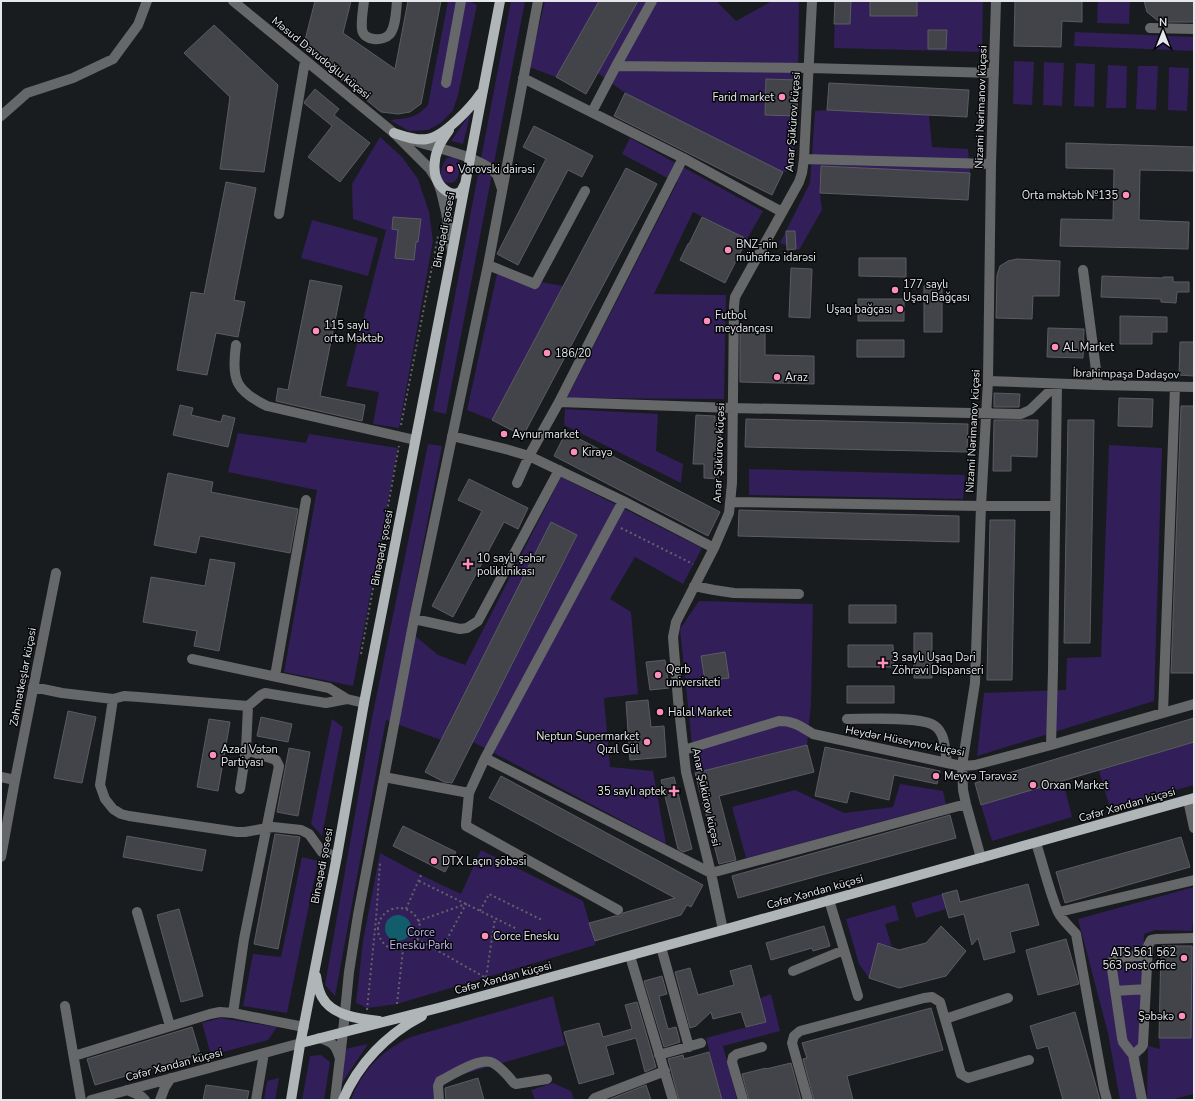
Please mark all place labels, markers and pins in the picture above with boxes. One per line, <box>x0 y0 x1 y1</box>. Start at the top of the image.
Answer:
place label: Farid market <box>712 90 774 105</box>
marker: Farid market <box>777 92 787 102</box>
place label: Vorovski dairəsi <box>457 162 535 177</box>
marker: Vorovski dairəsi <box>445 164 455 174</box>
place label: Orta məktəb №135 <box>1022 188 1118 203</box>
marker: Orta məktəb №135 <box>1121 190 1131 200</box>
place label: BNZ-nin mühafizə idarəsi <box>736 237 816 265</box>
marker: BNZ-nin mühafizə idarəsi <box>723 245 733 255</box>
place label: 177 saylı Uşaq Bağçası <box>903 277 970 305</box>
marker: 177 saylı Uşaq Bağçası <box>890 285 900 295</box>
place label: Uşaq bağçası <box>826 302 892 317</box>
marker: Uşaq bağçası <box>895 304 905 314</box>
place label: Futbol meydançası <box>715 308 773 336</box>
marker: Futbol meydançası <box>702 316 712 326</box>
place label: 115 saylı orta Məktəb <box>324 318 384 346</box>
marker: 115 saylı orta Məktəb <box>311 326 321 336</box>
place label: AL Market <box>1063 340 1114 355</box>
marker: AL Market <box>1050 342 1060 352</box>
place label: 186/20 <box>555 346 592 361</box>
marker: 186/20 <box>542 348 552 358</box>
place label: Araz <box>785 370 808 385</box>
marker: Araz <box>772 372 782 382</box>
place label: Aynur market <box>512 427 579 442</box>
marker: Aynur market <box>499 429 509 439</box>
place label: Kirayə <box>582 445 613 460</box>
marker: Kirayə <box>569 447 579 457</box>
place label: 10 saylı şəhər poliklinikası <box>477 551 546 579</box>
marker: 10 saylı şəhər poliklinikası <box>462 558 474 570</box>
place label: 3 saylı Uşaq Dəri Zöhrəvi Dispanseri <box>892 650 984 678</box>
marker: 3 saylı Uşaq Dəri Zöhrəvi Dispanseri <box>877 657 889 669</box>
place label: Qerb universiteti <box>666 662 720 690</box>
marker: Qerb universiteti <box>653 670 663 680</box>
place label: Halal Market <box>668 705 732 720</box>
marker: Halal Market <box>655 707 665 717</box>
place label: Neptun Supermarket Qızıl Gül <box>536 729 640 757</box>
marker: Neptun Supermarket Qızıl Gül <box>642 737 652 747</box>
place label: Azad Vətən Partiyası <box>221 742 278 770</box>
marker: Azad Vətən Partiyası <box>208 750 218 760</box>
place label: Meyvə Tərəvəz <box>944 769 1017 784</box>
marker: Meyvə Tərəvəz <box>931 771 941 781</box>
place label: Orxan Market <box>1041 778 1108 793</box>
marker: Orxan Market <box>1028 780 1038 790</box>
place label: 35 saylı aptek <box>597 784 666 799</box>
marker: 35 saylı aptek <box>669 786 679 796</box>
place label: DTX Laçın şöbəsi <box>442 854 526 869</box>
marker: DTX Laçın şöbəsi <box>429 856 439 866</box>
place label: Corce Enesku <box>493 929 559 944</box>
marker: Corce Enesku <box>480 931 490 941</box>
place label: ATS 561 562 563 post office <box>1102 945 1176 973</box>
marker: ATS 561 562 563 post office <box>1179 953 1189 963</box>
place label: Şəbəkə <box>1138 1009 1174 1024</box>
marker: Şəbəkə <box>1177 1011 1187 1021</box>

